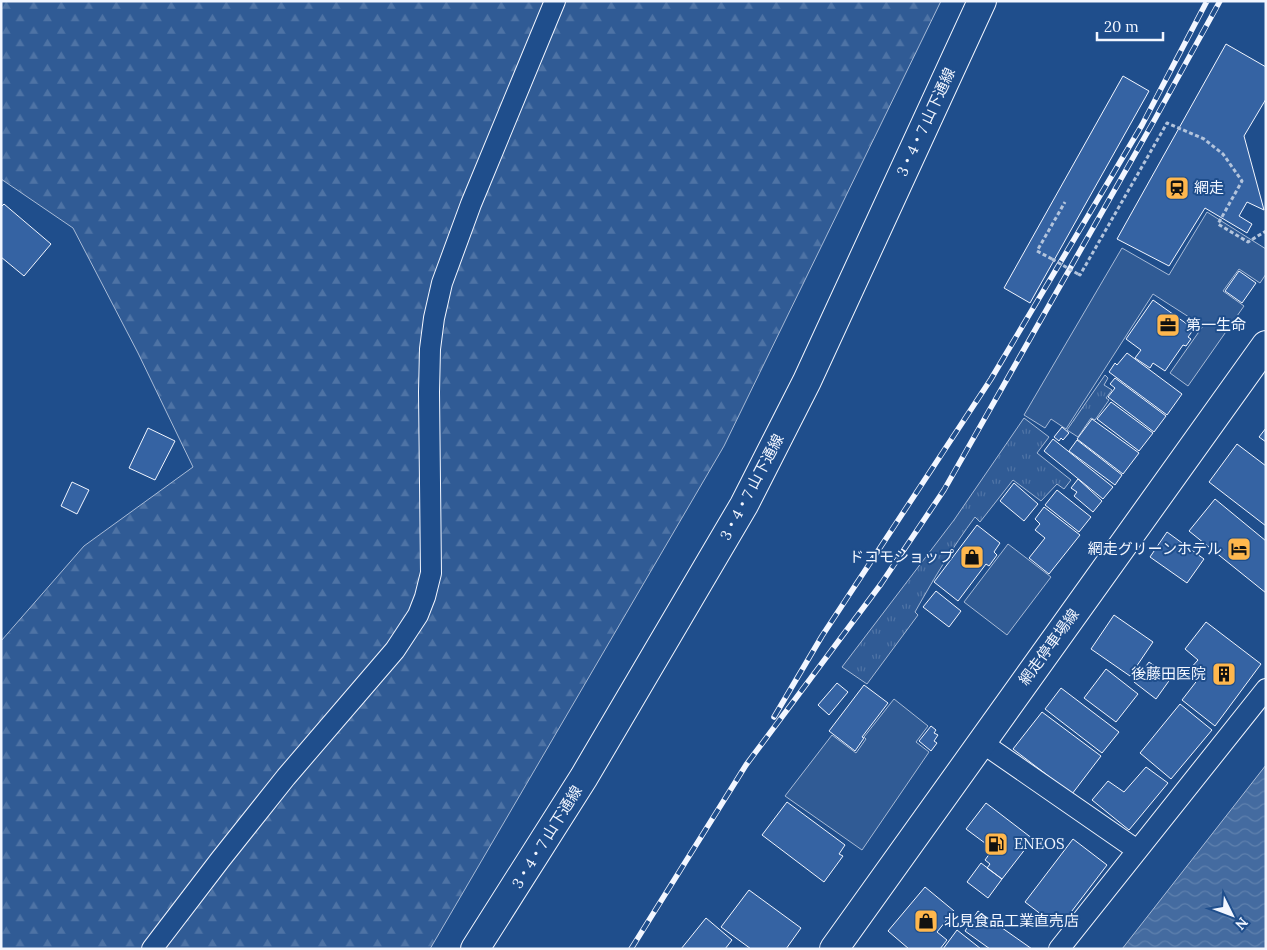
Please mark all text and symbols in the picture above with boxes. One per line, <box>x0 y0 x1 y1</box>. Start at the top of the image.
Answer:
scale bar <box>1097 10 1163 42</box>
text: 20 m <box>1104 17 1139 36</box>
street label: 3・4・7 山下通線 <box>892 65 959 179</box>
station icon: 網走 <box>1164 175 1190 201</box>
place label: 網走 <box>1194 178 1224 197</box>
office icon: 第一生命 <box>1155 312 1181 338</box>
place label: 第一生命 <box>1186 315 1246 334</box>
street label: 3・4・7 山下通線 <box>716 430 787 543</box>
hotel icon: 網走グリーンホテル <box>1226 536 1252 562</box>
place label: 網走グリーンホテル <box>1088 539 1222 558</box>
shop icon: ドコモショップ <box>959 544 985 570</box>
place label: ドコモショップ <box>849 547 954 566</box>
street label: 網走停車場線 <box>1014 605 1083 689</box>
building icon: 後藤田医院 <box>1211 661 1237 687</box>
place label: 後藤田医院 <box>1131 664 1206 683</box>
street label: 3・4・7 山下通線 <box>507 782 586 892</box>
fuel station icon: ENEOS <box>983 831 1009 857</box>
place label: ENEOS <box>1014 834 1065 853</box>
north arrow <box>1207 890 1257 940</box>
shop icon: 北見食品工業直売店 <box>913 908 939 934</box>
place label: 北見食品工業直売店 <box>944 911 1079 930</box>
text: N <box>1231 914 1252 934</box>

